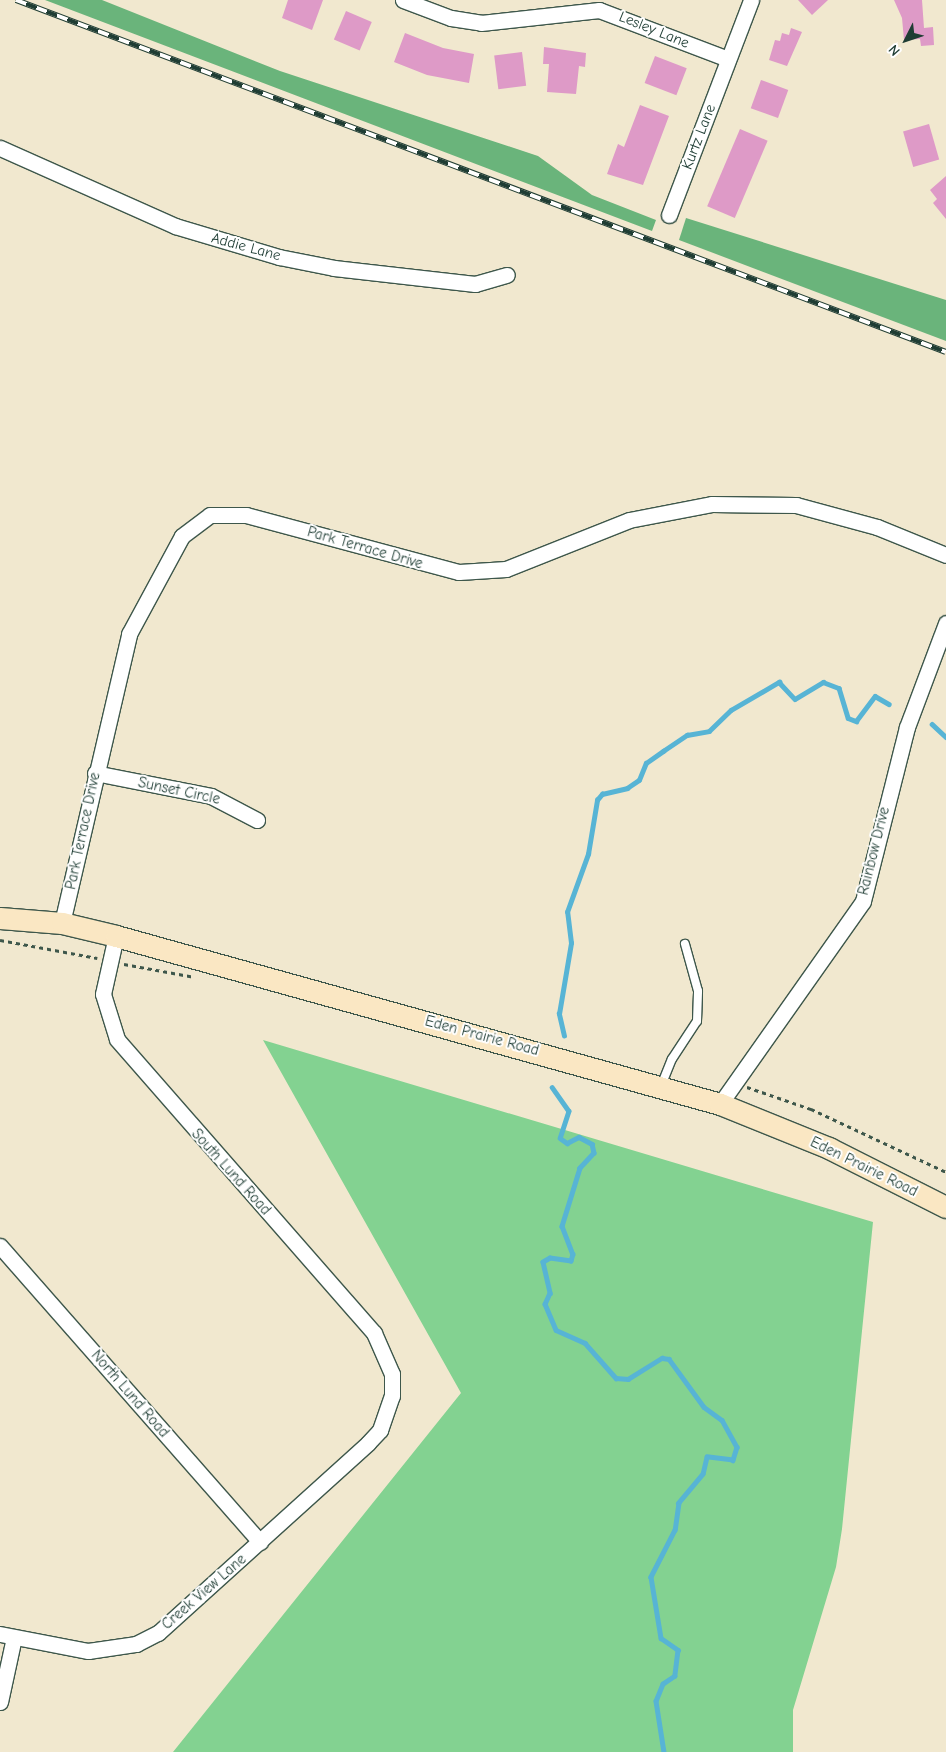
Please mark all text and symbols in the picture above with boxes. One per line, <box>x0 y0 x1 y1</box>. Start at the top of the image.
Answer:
street label: Lesley Lane <box>616 8 692 52</box>
north arrow <box>881 15 931 65</box>
text: N <box>885 41 904 59</box>
street label: Kurtz Lane <box>678 102 720 172</box>
street label: Addie Lane <box>209 229 283 265</box>
street label: Park Terrace Drive <box>305 523 425 573</box>
street label: Park Terrace Drive <box>62 771 104 891</box>
street label: Sunset Circle <box>136 774 222 808</box>
street label: Rainbow Drive <box>854 805 894 897</box>
street label: Eden Prairie Road <box>423 1012 541 1060</box>
street label: South Lund Road <box>188 1125 274 1219</box>
street label: Eden Prairie Road <box>807 1133 921 1201</box>
street label: North Lund Road <box>87 1347 173 1441</box>
street label: Creek View Lane <box>158 1550 250 1634</box>

